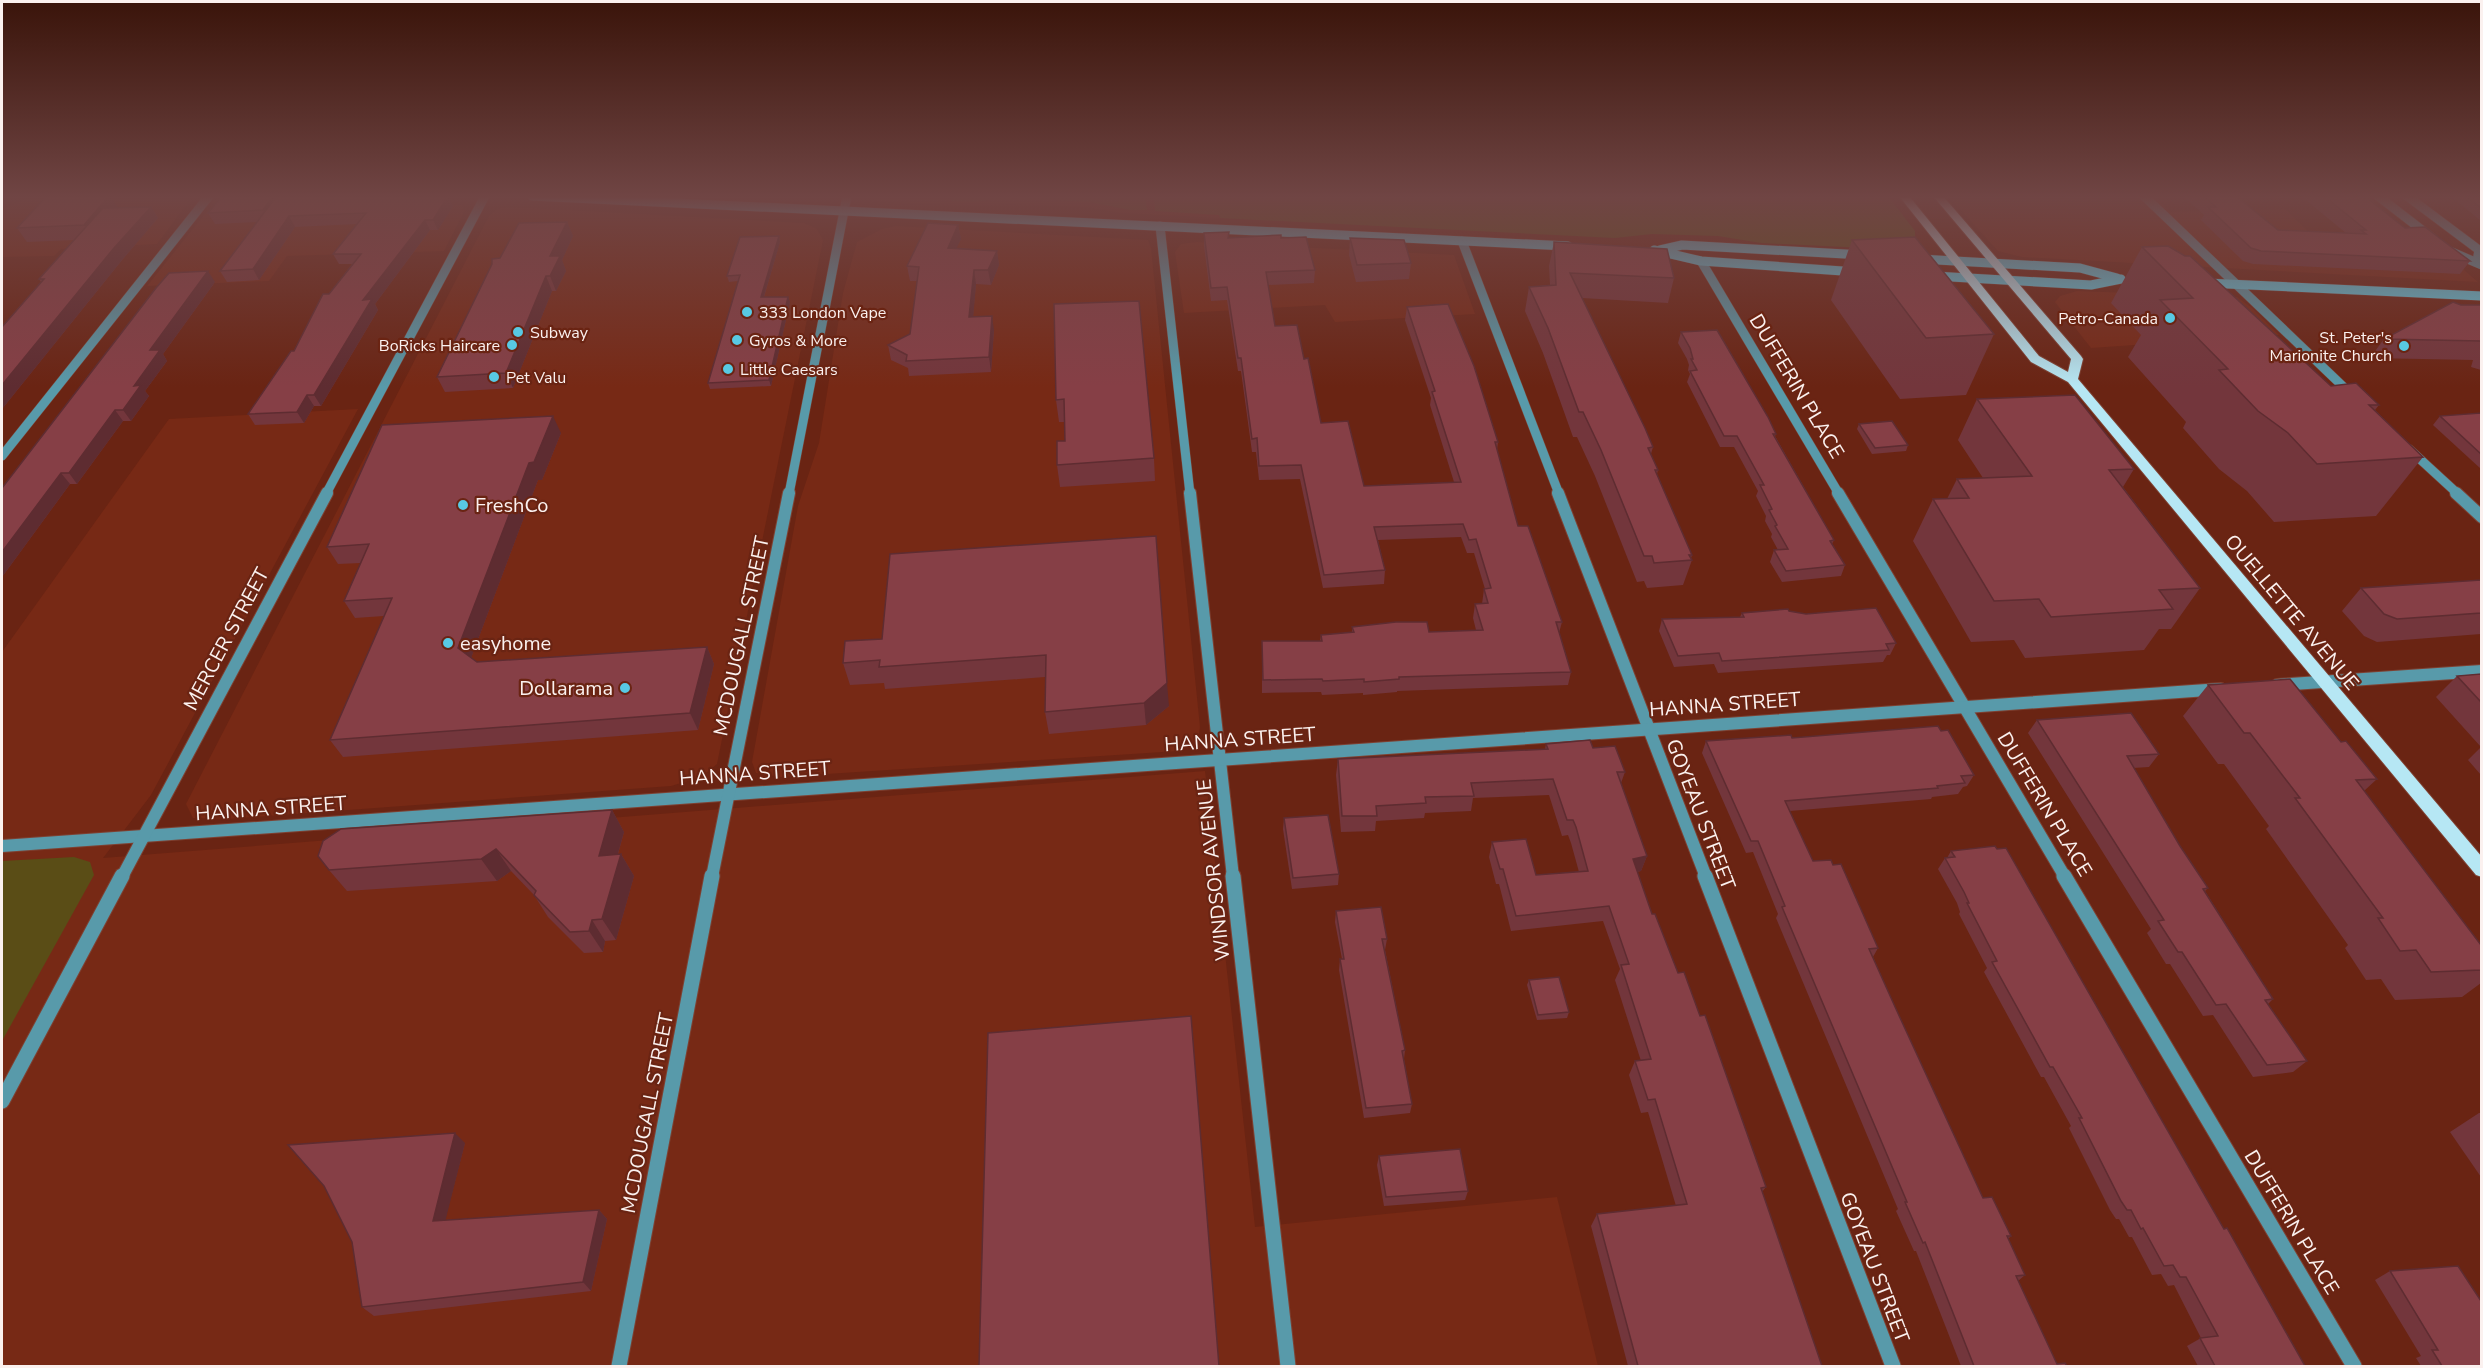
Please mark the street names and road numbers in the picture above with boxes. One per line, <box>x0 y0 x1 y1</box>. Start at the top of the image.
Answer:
street label: DUFFERIN PLACE <box>1743 309 1850 463</box>
street label: OUELLETTE AVENUE <box>2218 529 2365 696</box>
street label: MCDOUGALL STREET <box>707 534 776 739</box>
street label: MERCER STREET <box>177 563 275 715</box>
street label: HANNA STREET <box>1648 686 1802 723</box>
street label: HANNA STREET <box>1163 721 1317 758</box>
street label: DUFFERIN PLACE <box>1991 727 2098 881</box>
street label: GOYEAU STREET <box>1659 735 1742 893</box>
street label: HANNA STREET <box>678 755 832 792</box>
street label: WINDSOR AVENUE <box>1191 778 1236 962</box>
street label: HANNA STREET <box>194 790 348 827</box>
street label: MCDOUGALL STREET <box>615 1011 680 1216</box>
street label: DUFFERIN PLACE <box>2238 1145 2345 1299</box>
street label: GOYEAU STREET <box>1833 1188 1916 1346</box>

